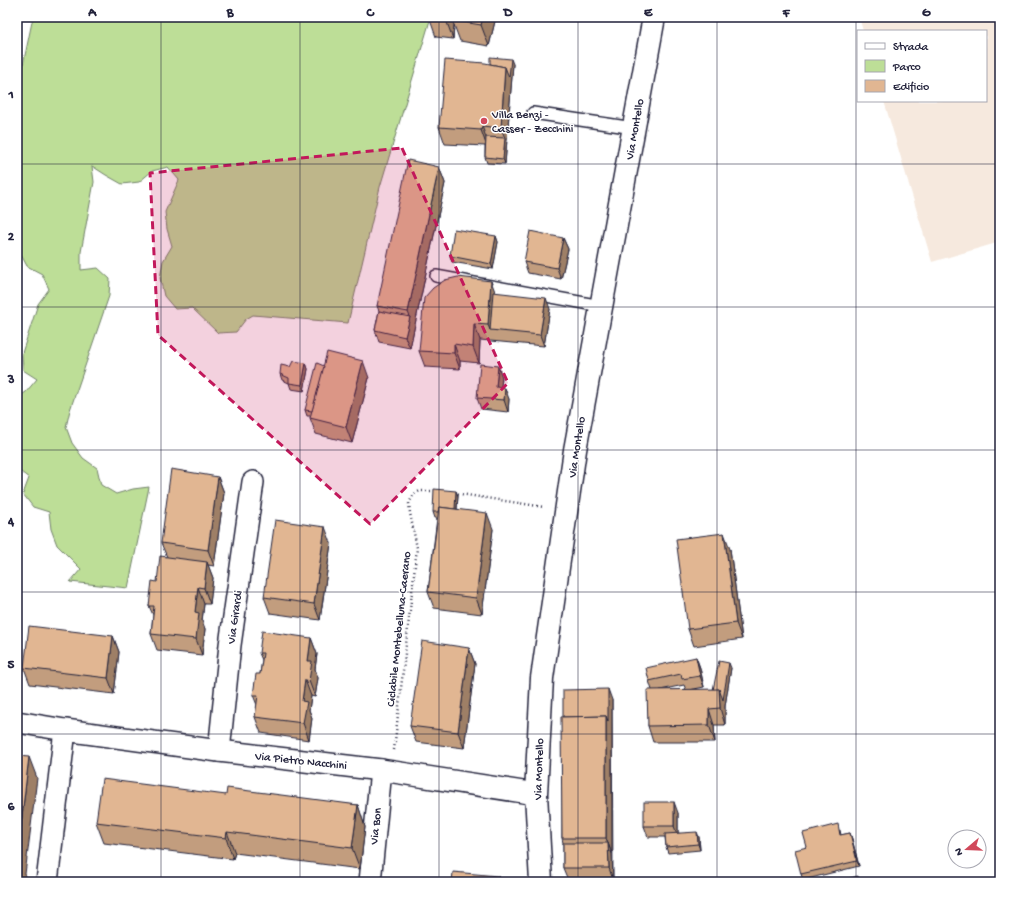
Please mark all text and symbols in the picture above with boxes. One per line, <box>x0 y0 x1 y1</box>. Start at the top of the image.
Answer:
text: A <box>87 6 97 21</box>
text: B <box>226 6 235 21</box>
text: C <box>365 6 375 21</box>
text: D <box>503 6 513 21</box>
text: E <box>644 6 653 21</box>
text: F <box>782 6 791 21</box>
text: G <box>922 6 931 21</box>
legend <box>857 30 987 102</box>
text: Strada <box>893 41 928 55</box>
text: Parco <box>892 61 921 75</box>
text: Edificio <box>893 81 929 95</box>
text: 1 <box>7 88 14 103</box>
street label: Via Montello <box>624 98 648 162</box>
place label: Villa Benzi - Casser - Zecchini <box>491 109 574 137</box>
marker: Villa Benzi - Casser - Zecchini <box>479 116 489 126</box>
text: 2 <box>8 230 15 245</box>
text: 3 <box>7 373 15 388</box>
street label: Via Montello <box>566 416 590 480</box>
text: 4 <box>7 515 15 530</box>
street label: Ciclabile Montebelluna-Caerano <box>385 551 415 708</box>
street label: Via Girardi <box>225 589 247 646</box>
text: 5 <box>8 658 15 673</box>
street label: Via Montello <box>532 738 548 801</box>
street label: Via Pietro Nacchini <box>253 750 348 774</box>
text: 6 <box>8 800 15 815</box>
street label: Via Bon <box>368 807 386 846</box>
north arrow <box>947 829 987 869</box>
text: N <box>953 846 966 857</box>

